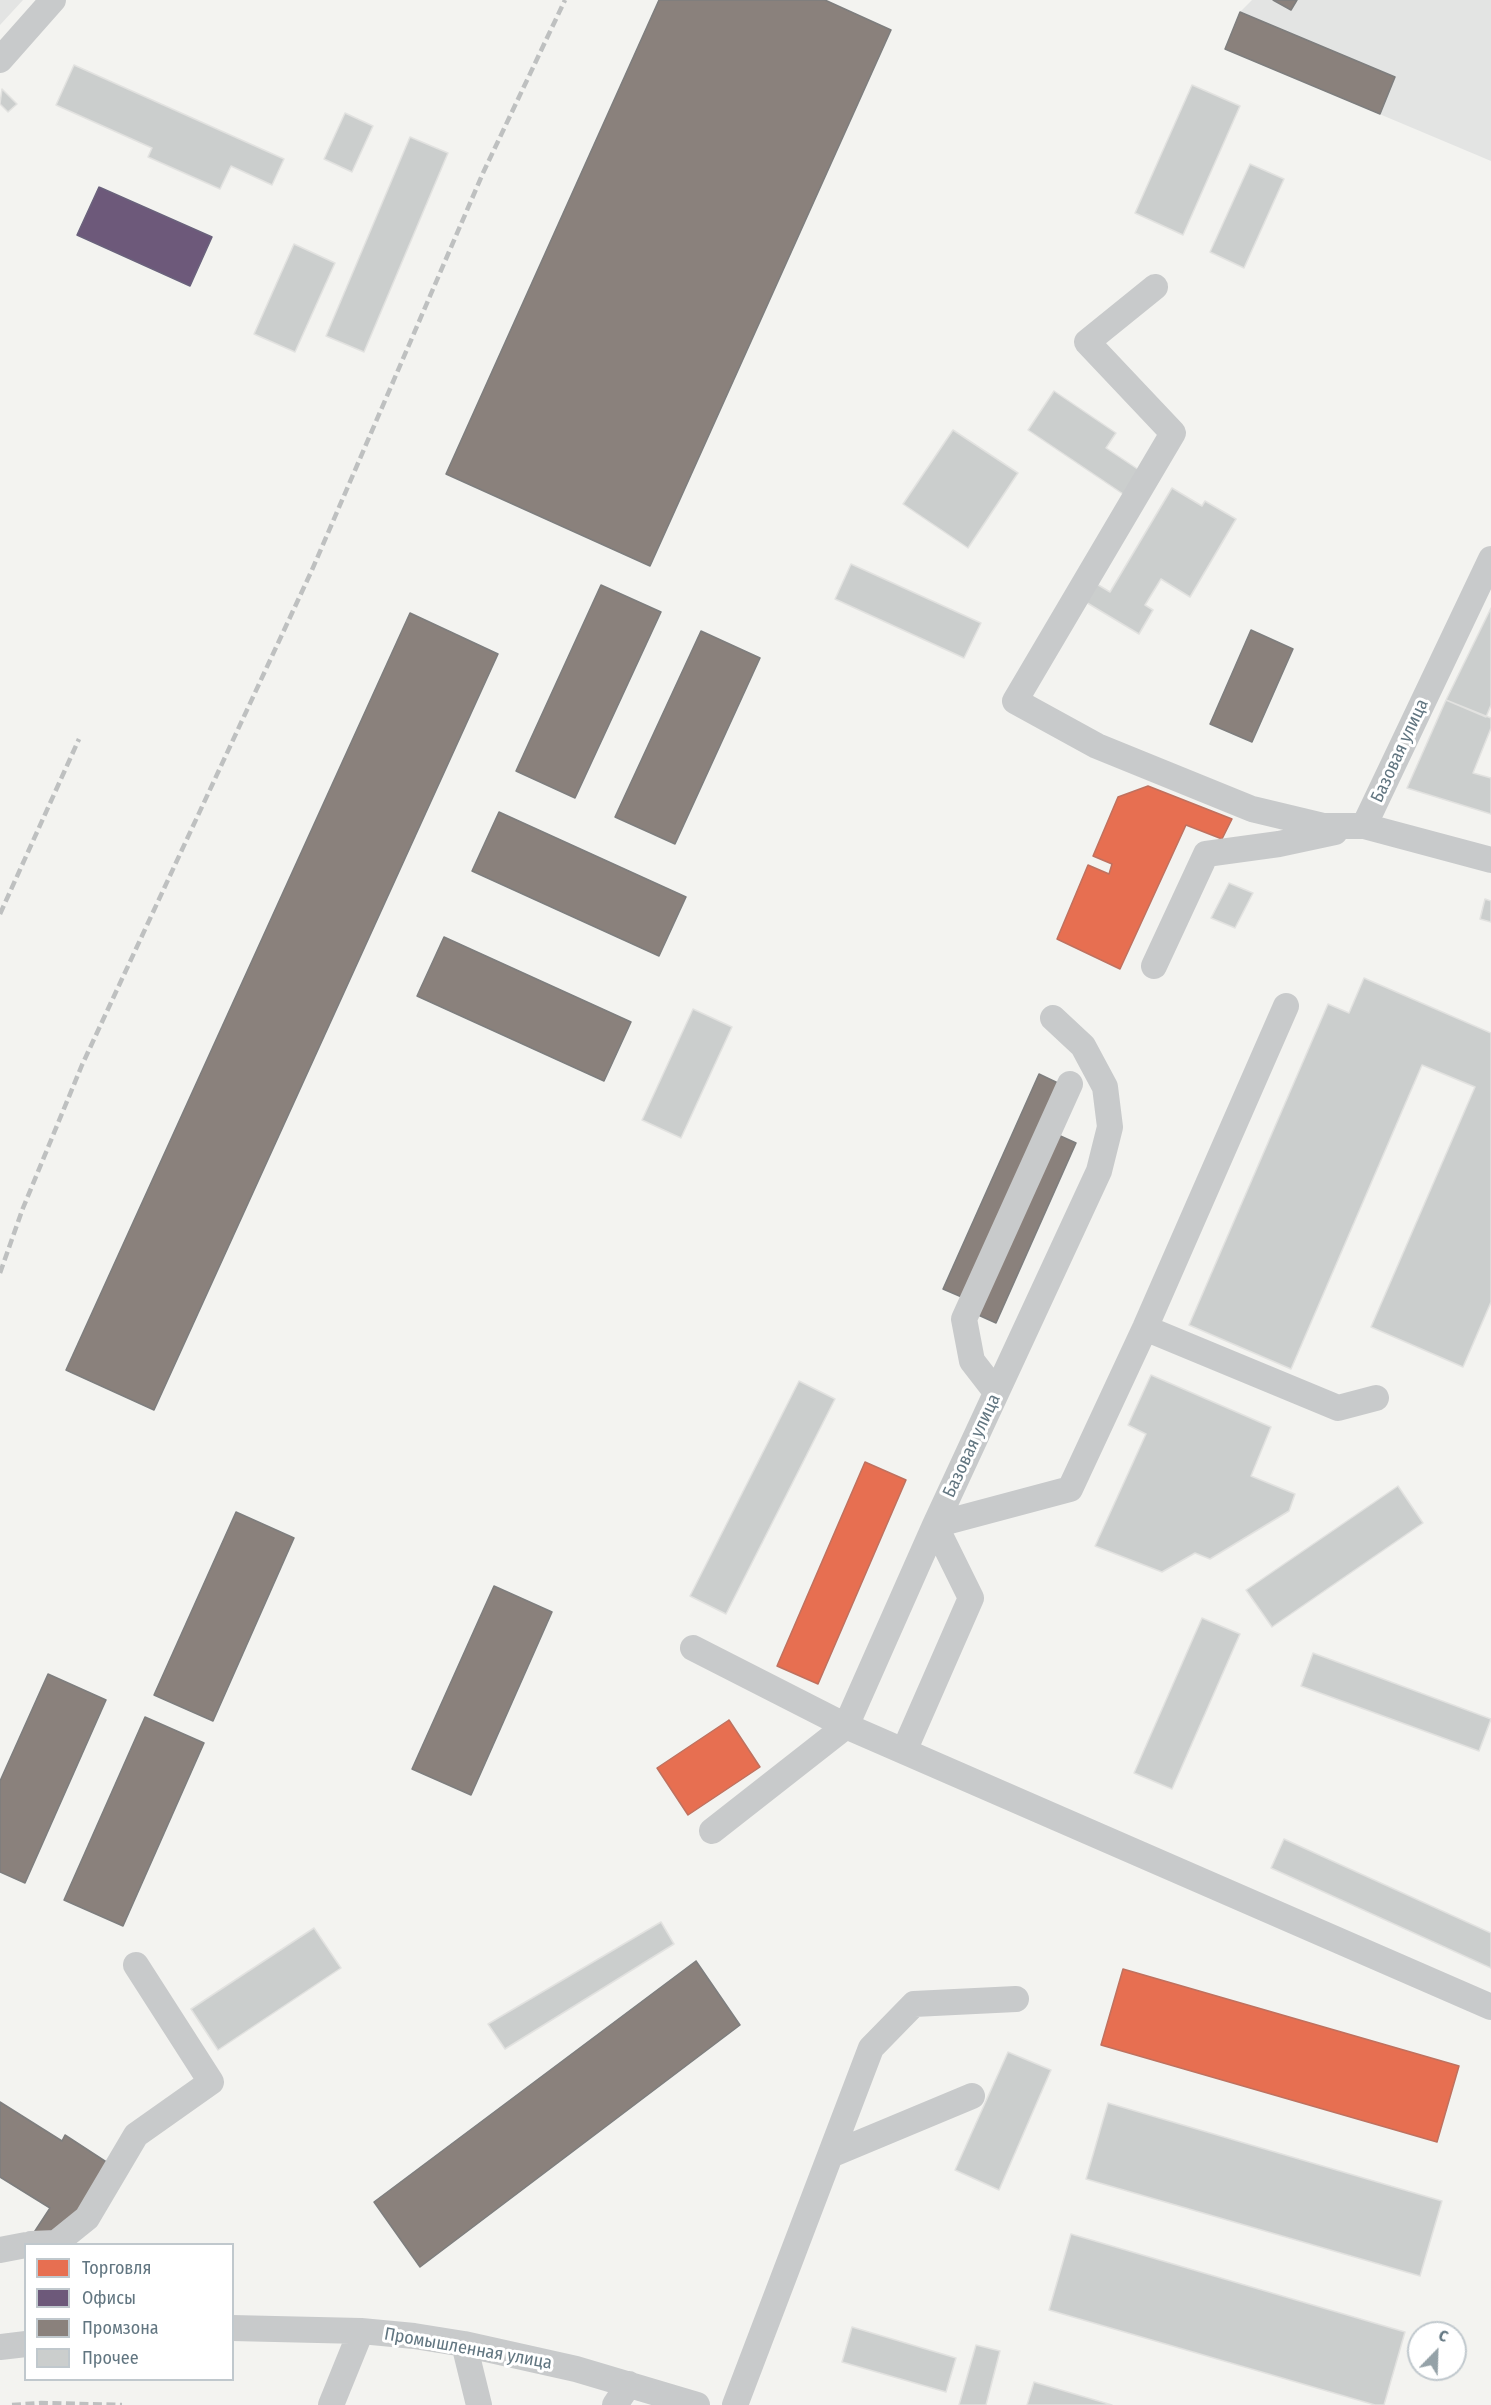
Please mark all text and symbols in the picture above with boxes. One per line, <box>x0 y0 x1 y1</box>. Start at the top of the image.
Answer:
street label: Базовая улица <box>1367 696 1433 806</box>
street label: Базовая улица <box>939 1391 1005 1501</box>
legend <box>24 2243 234 2381</box>
text: Торговля <box>82 2257 151 2279</box>
text: Офисы <box>82 2287 136 2309</box>
text: Промзона <box>82 2317 159 2339</box>
north arrow <box>1407 2321 1467 2381</box>
street label: Промышленная улица <box>382 2324 554 2374</box>
text: С <box>1436 2325 1451 2346</box>
text: Прочее <box>82 2347 139 2369</box>

